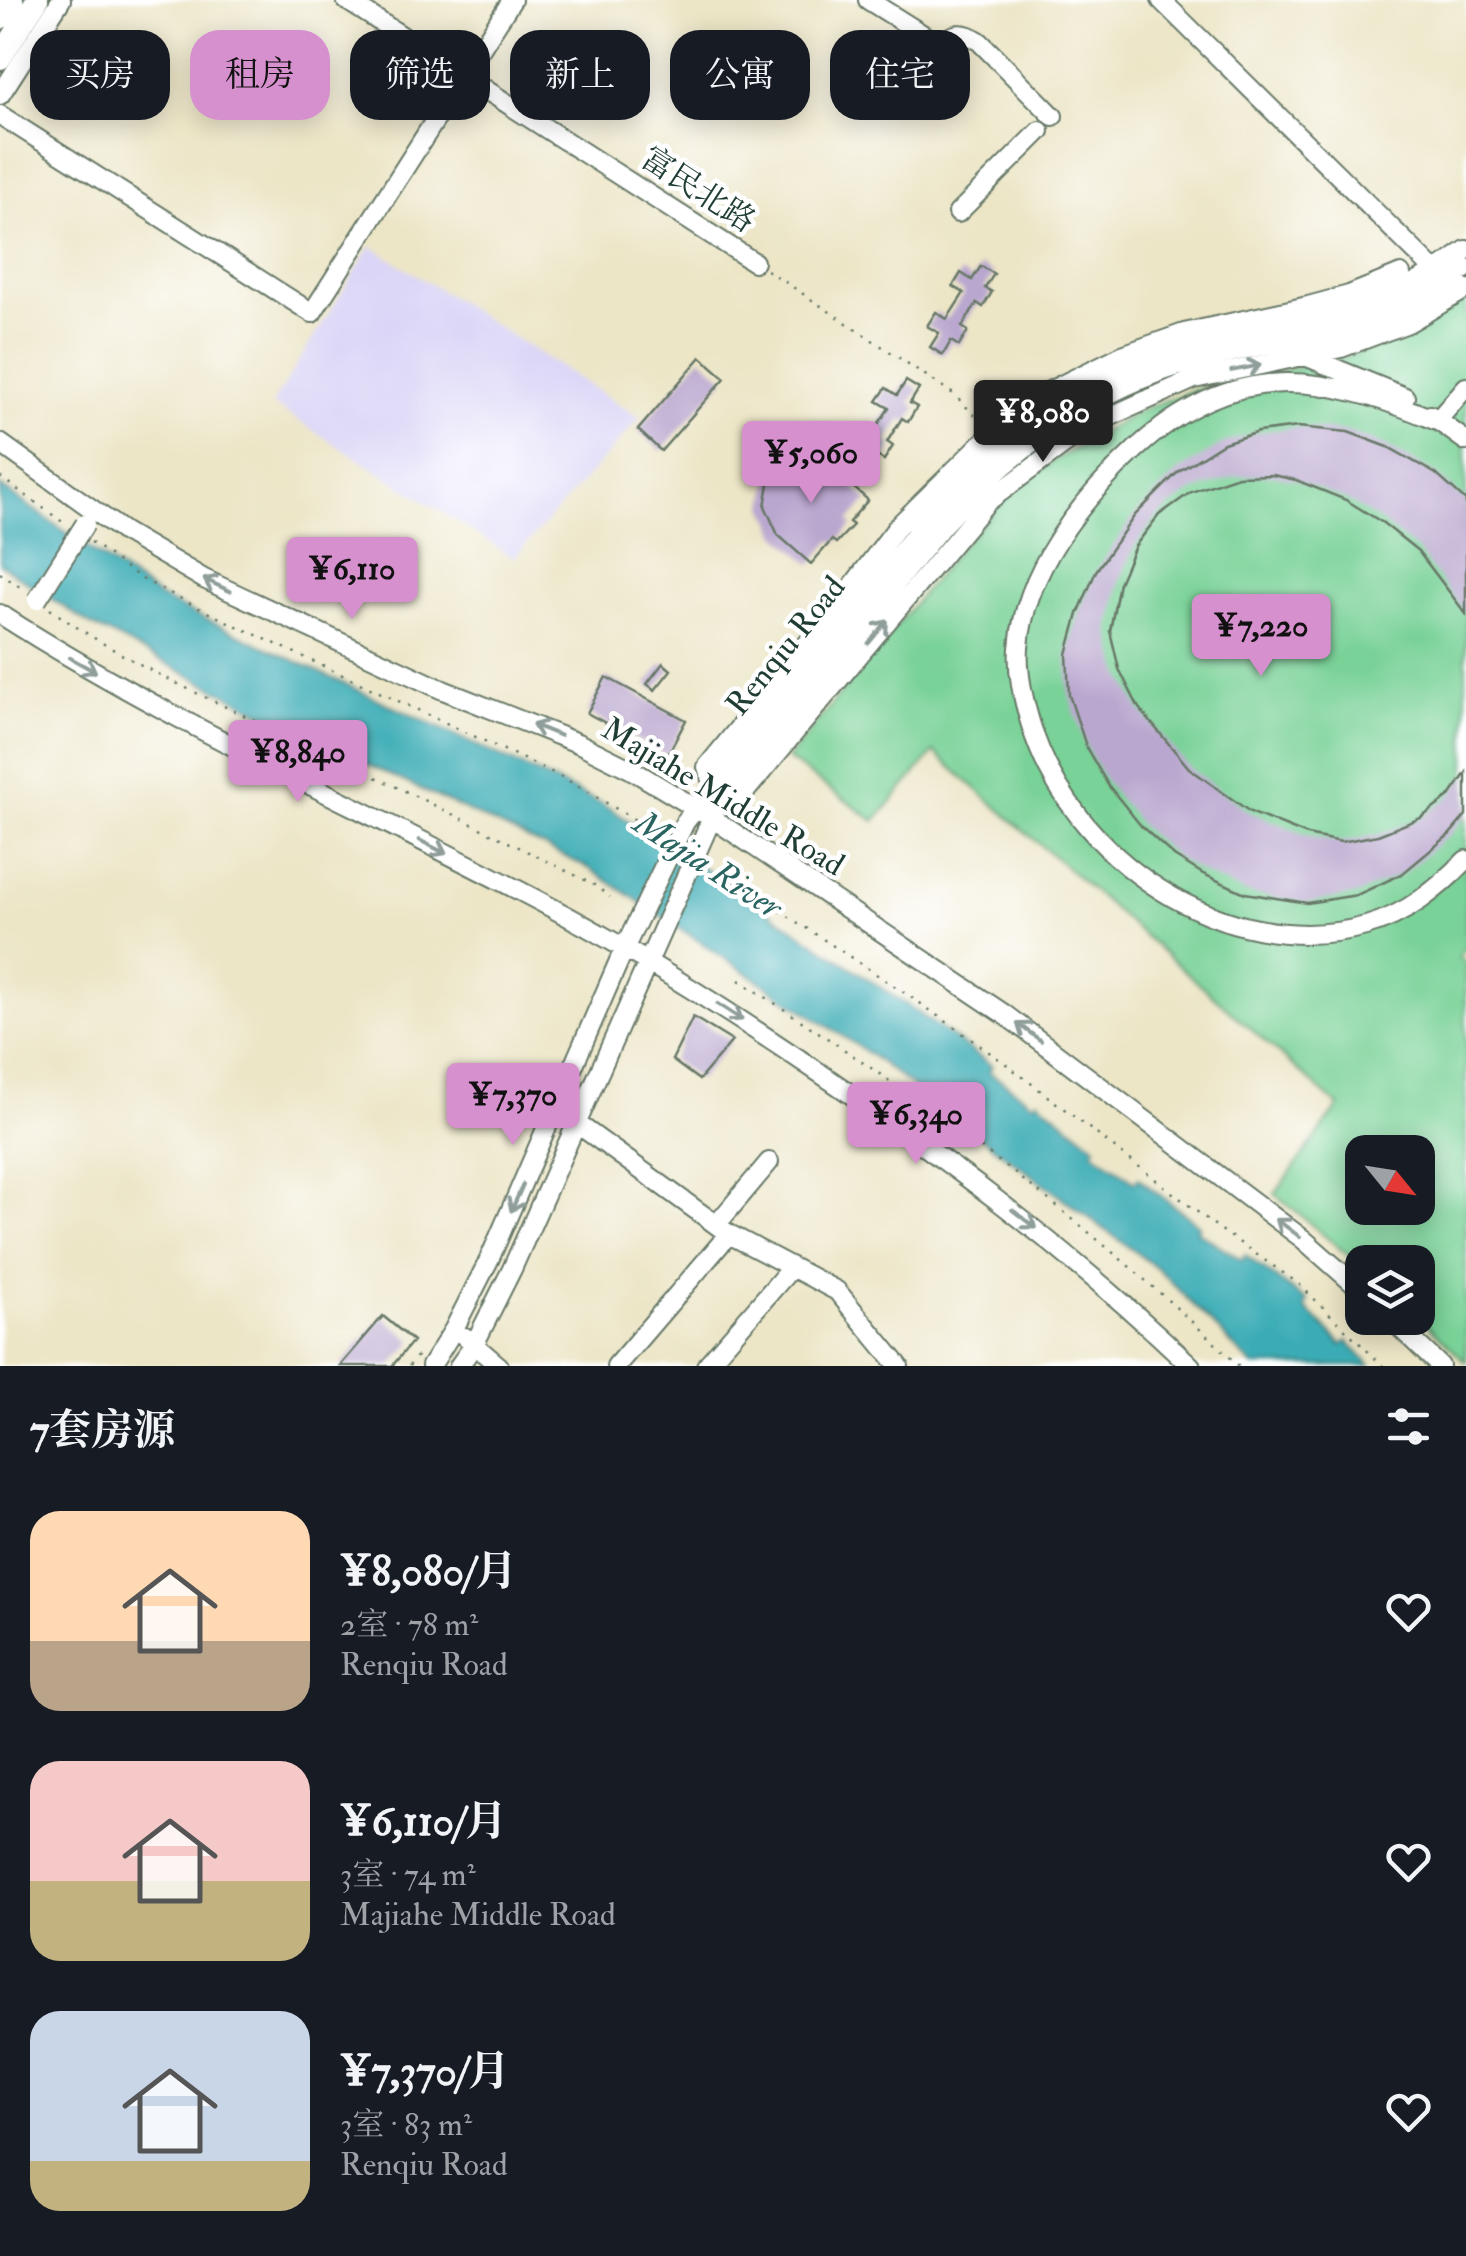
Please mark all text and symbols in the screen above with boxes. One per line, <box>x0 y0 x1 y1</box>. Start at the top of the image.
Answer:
chip: 买房 <box>30 30 170 120</box>
chip: 租房 <box>190 30 330 120</box>
chip: 筛选 <box>350 30 490 120</box>
chip: 新上 <box>510 30 650 120</box>
chip: 公寓 <box>670 30 810 120</box>
chip: 住宅 <box>830 30 970 120</box>
street label: 富民北路 <box>633 138 763 242</box>
one-way arrow <box>1230 358 1262 377</box>
pin: ¥8,080 <box>962 380 1124 465</box>
text: ¥8,080 <box>996 392 1090 432</box>
pin: ¥5,060 <box>730 421 892 506</box>
text: ¥5,060 <box>764 433 858 473</box>
pin: ¥6,110 <box>271 537 433 622</box>
text: ¥6,110 <box>309 549 395 589</box>
street label: Renqiu Road <box>718 568 854 724</box>
one-way arrow <box>202 575 233 593</box>
pin: ¥7,220 <box>1180 594 1342 679</box>
text: ¥7,220 <box>1214 606 1308 646</box>
one-way arrow <box>867 619 889 645</box>
one-way arrow <box>68 656 97 676</box>
street label: Majiahe Middle Road <box>594 709 852 885</box>
pin: ¥8,840 <box>217 720 379 805</box>
one-way arrow <box>531 720 562 738</box>
text: ¥8,840 <box>250 732 346 772</box>
water label: Majia River <box>624 800 792 930</box>
one-way arrow <box>418 838 448 857</box>
one-way arrow <box>715 1002 743 1023</box>
one-way arrow <box>1016 1022 1043 1043</box>
pin: ¥7,370 <box>432 1063 594 1148</box>
text: ¥7,370 <box>469 1075 558 1115</box>
pin: ¥6,340 <box>835 1082 997 1167</box>
text: ¥6,340 <box>869 1094 963 1134</box>
north arrow <box>1345 1135 1435 1225</box>
map controls <box>1345 1135 1435 1335</box>
one-way arrow <box>507 1182 525 1213</box>
one-way arrow <box>1010 1209 1037 1230</box>
one-way arrow <box>1275 1218 1302 1239</box>
button: layers <box>1345 1245 1435 1335</box>
icon: filters <box>1381 1399 1436 1454</box>
text: 7套房源 <box>30 1405 175 1457</box>
text: ¥8,080/月 <box>340 1546 517 1598</box>
icon: home <box>110 1551 230 1671</box>
icon: heart <box>1381 1584 1436 1639</box>
text: 2室 · 78 m² <box>340 1605 478 1645</box>
text: Renqiu Road <box>340 1645 508 1685</box>
text: ¥6,110/月 <box>340 1796 507 1848</box>
icon: home <box>110 1801 230 1921</box>
icon: heart <box>1381 1834 1436 1889</box>
text: 3室 · 74 m² <box>340 1855 476 1895</box>
text: Majiahe Middle Road <box>340 1895 616 1935</box>
text: ¥7,370/月 <box>340 2046 510 2098</box>
icon: home <box>110 2051 230 2171</box>
icon: heart <box>1381 2084 1436 2139</box>
text: 3室 · 83 m² <box>340 2105 472 2145</box>
text: Renqiu Road <box>340 2145 508 2185</box>

